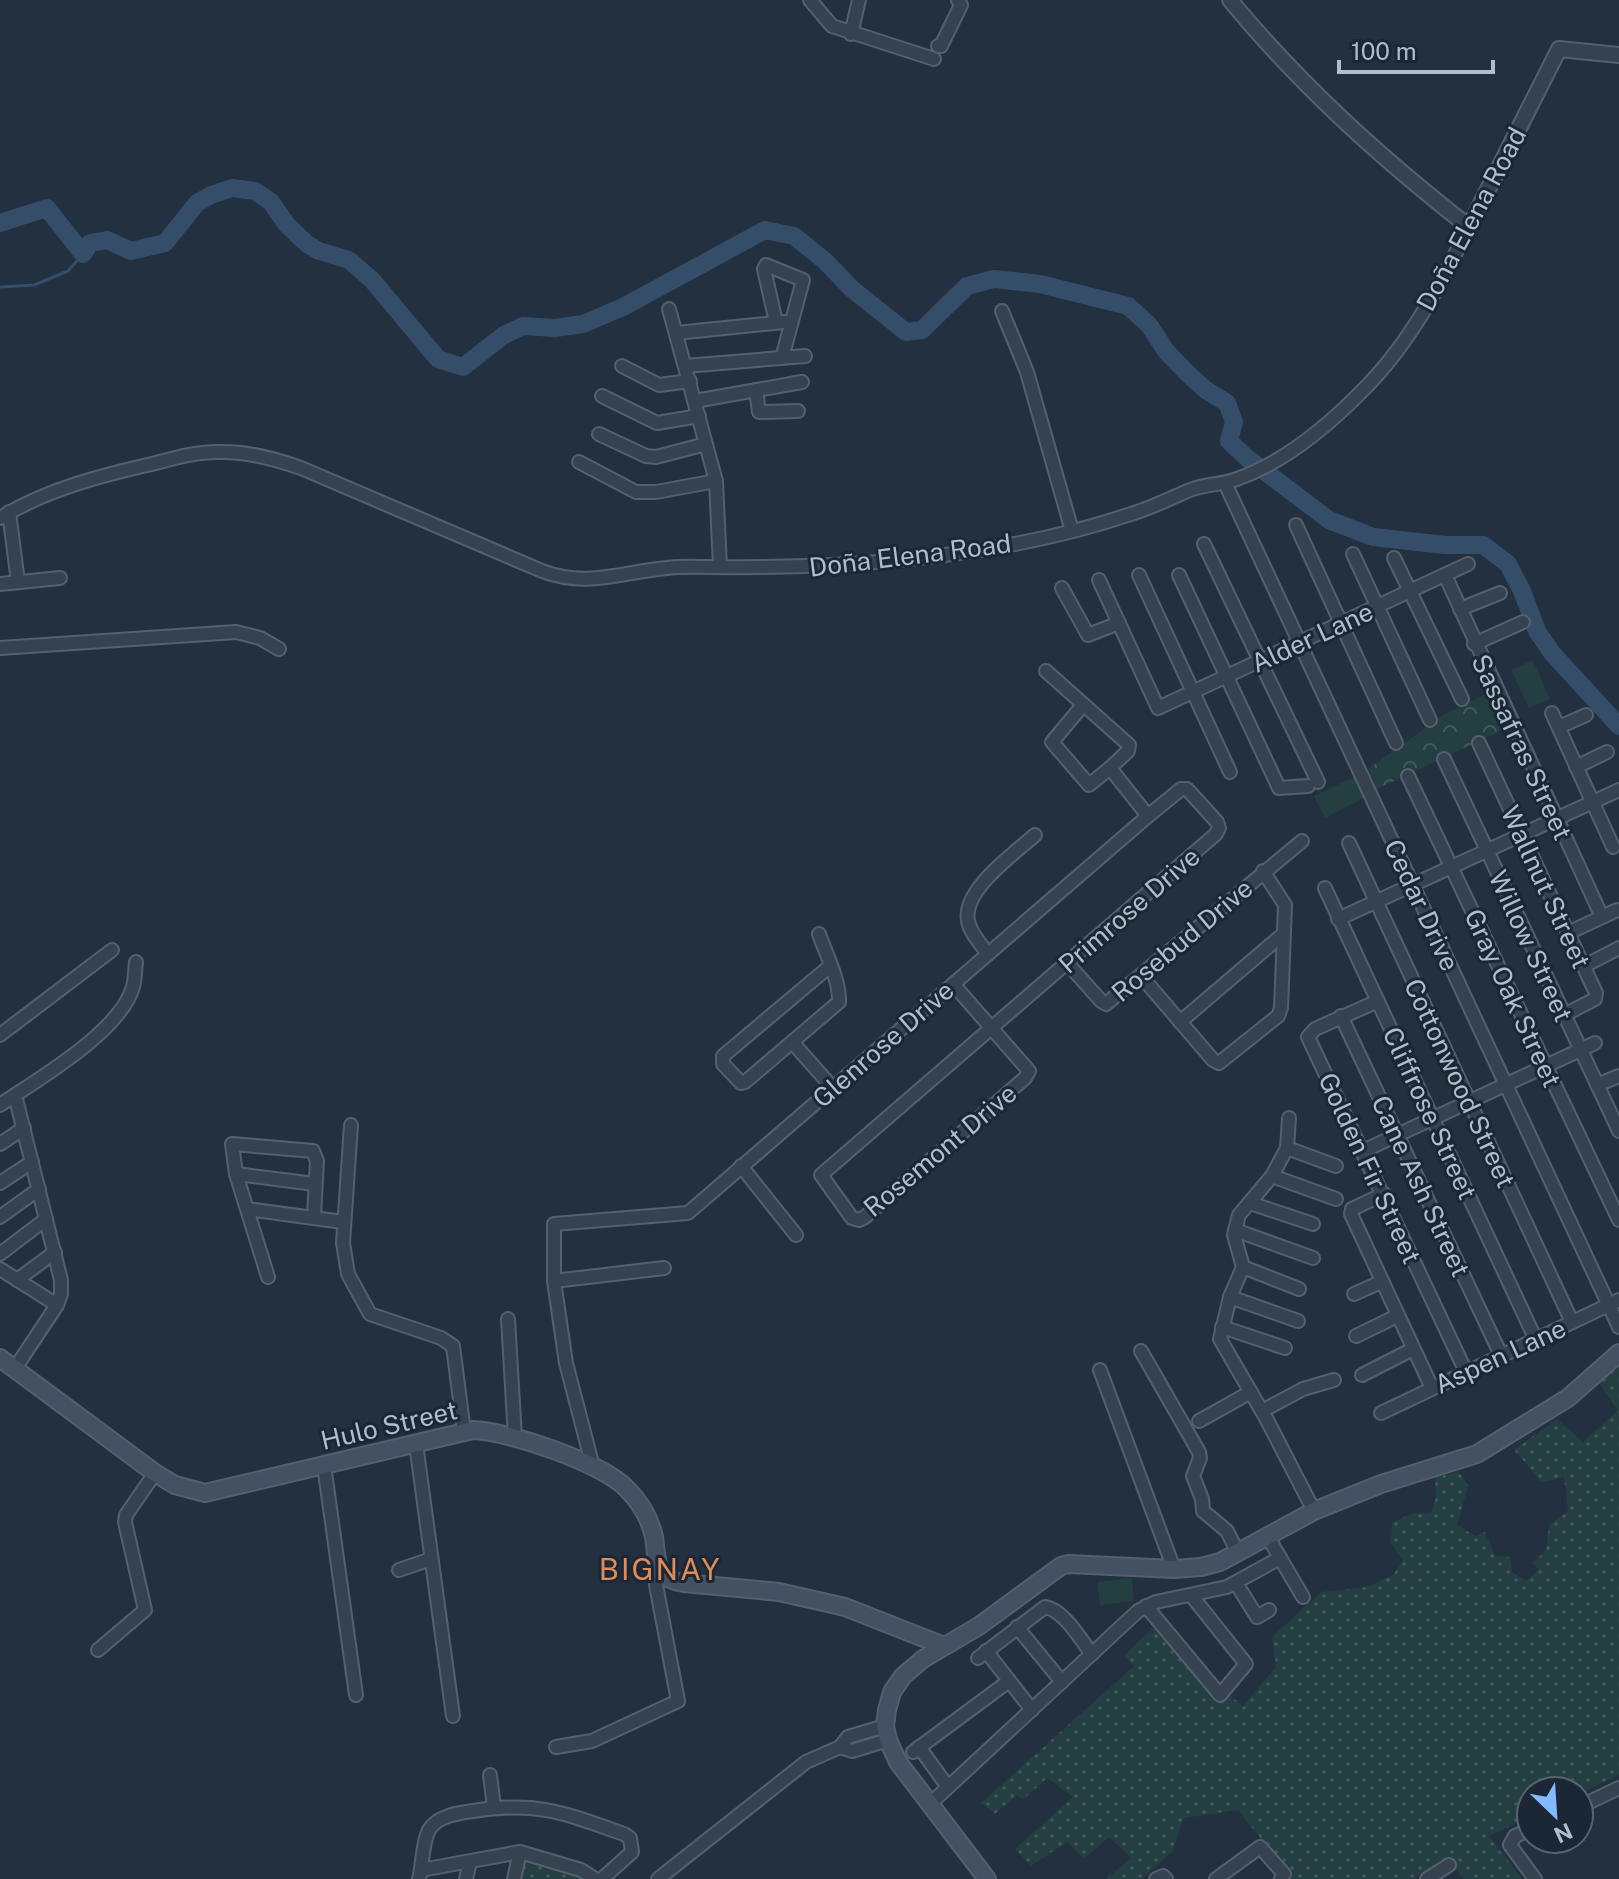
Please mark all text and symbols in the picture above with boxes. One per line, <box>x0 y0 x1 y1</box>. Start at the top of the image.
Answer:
scale bar <box>1339 24 1493 74</box>
text: 100 m <box>1351 37 1417 65</box>
street label: Doña Elena Road <box>1410 122 1532 316</box>
street label: Doña Elena Road <box>807 527 1013 583</box>
street label: Alder Lane <box>1246 595 1378 679</box>
street label: Sassafras Street <box>1465 649 1579 845</box>
street label: Wallnut Street <box>1495 801 1597 973</box>
street label: Cedar Drive <box>1378 834 1466 976</box>
street label: Primrose Drive <box>1052 840 1206 980</box>
street label: Willow Street <box>1482 866 1580 1026</box>
street label: Rosebud Drive <box>1105 872 1259 1008</box>
street label: Gray Oak Street <box>1458 904 1568 1092</box>
street label: Glenrose Drive <box>806 974 960 1114</box>
street label: Cottonwood Street <box>1398 974 1522 1192</box>
street label: Cliffrose Street <box>1377 1022 1483 1204</box>
street label: Golden Fir Street <box>1312 1068 1428 1268</box>
street label: Rosemont Drive <box>857 1077 1023 1223</box>
street label: Cane Ash Street <box>1365 1090 1477 1282</box>
street label: Aspen Lane <box>1429 1312 1571 1400</box>
street label: Hulo Street <box>318 1394 460 1456</box>
district label: BIGNAY <box>599 1551 721 1587</box>
north arrow <box>1515 1775 1595 1855</box>
text: N <box>1550 1818 1577 1849</box>

